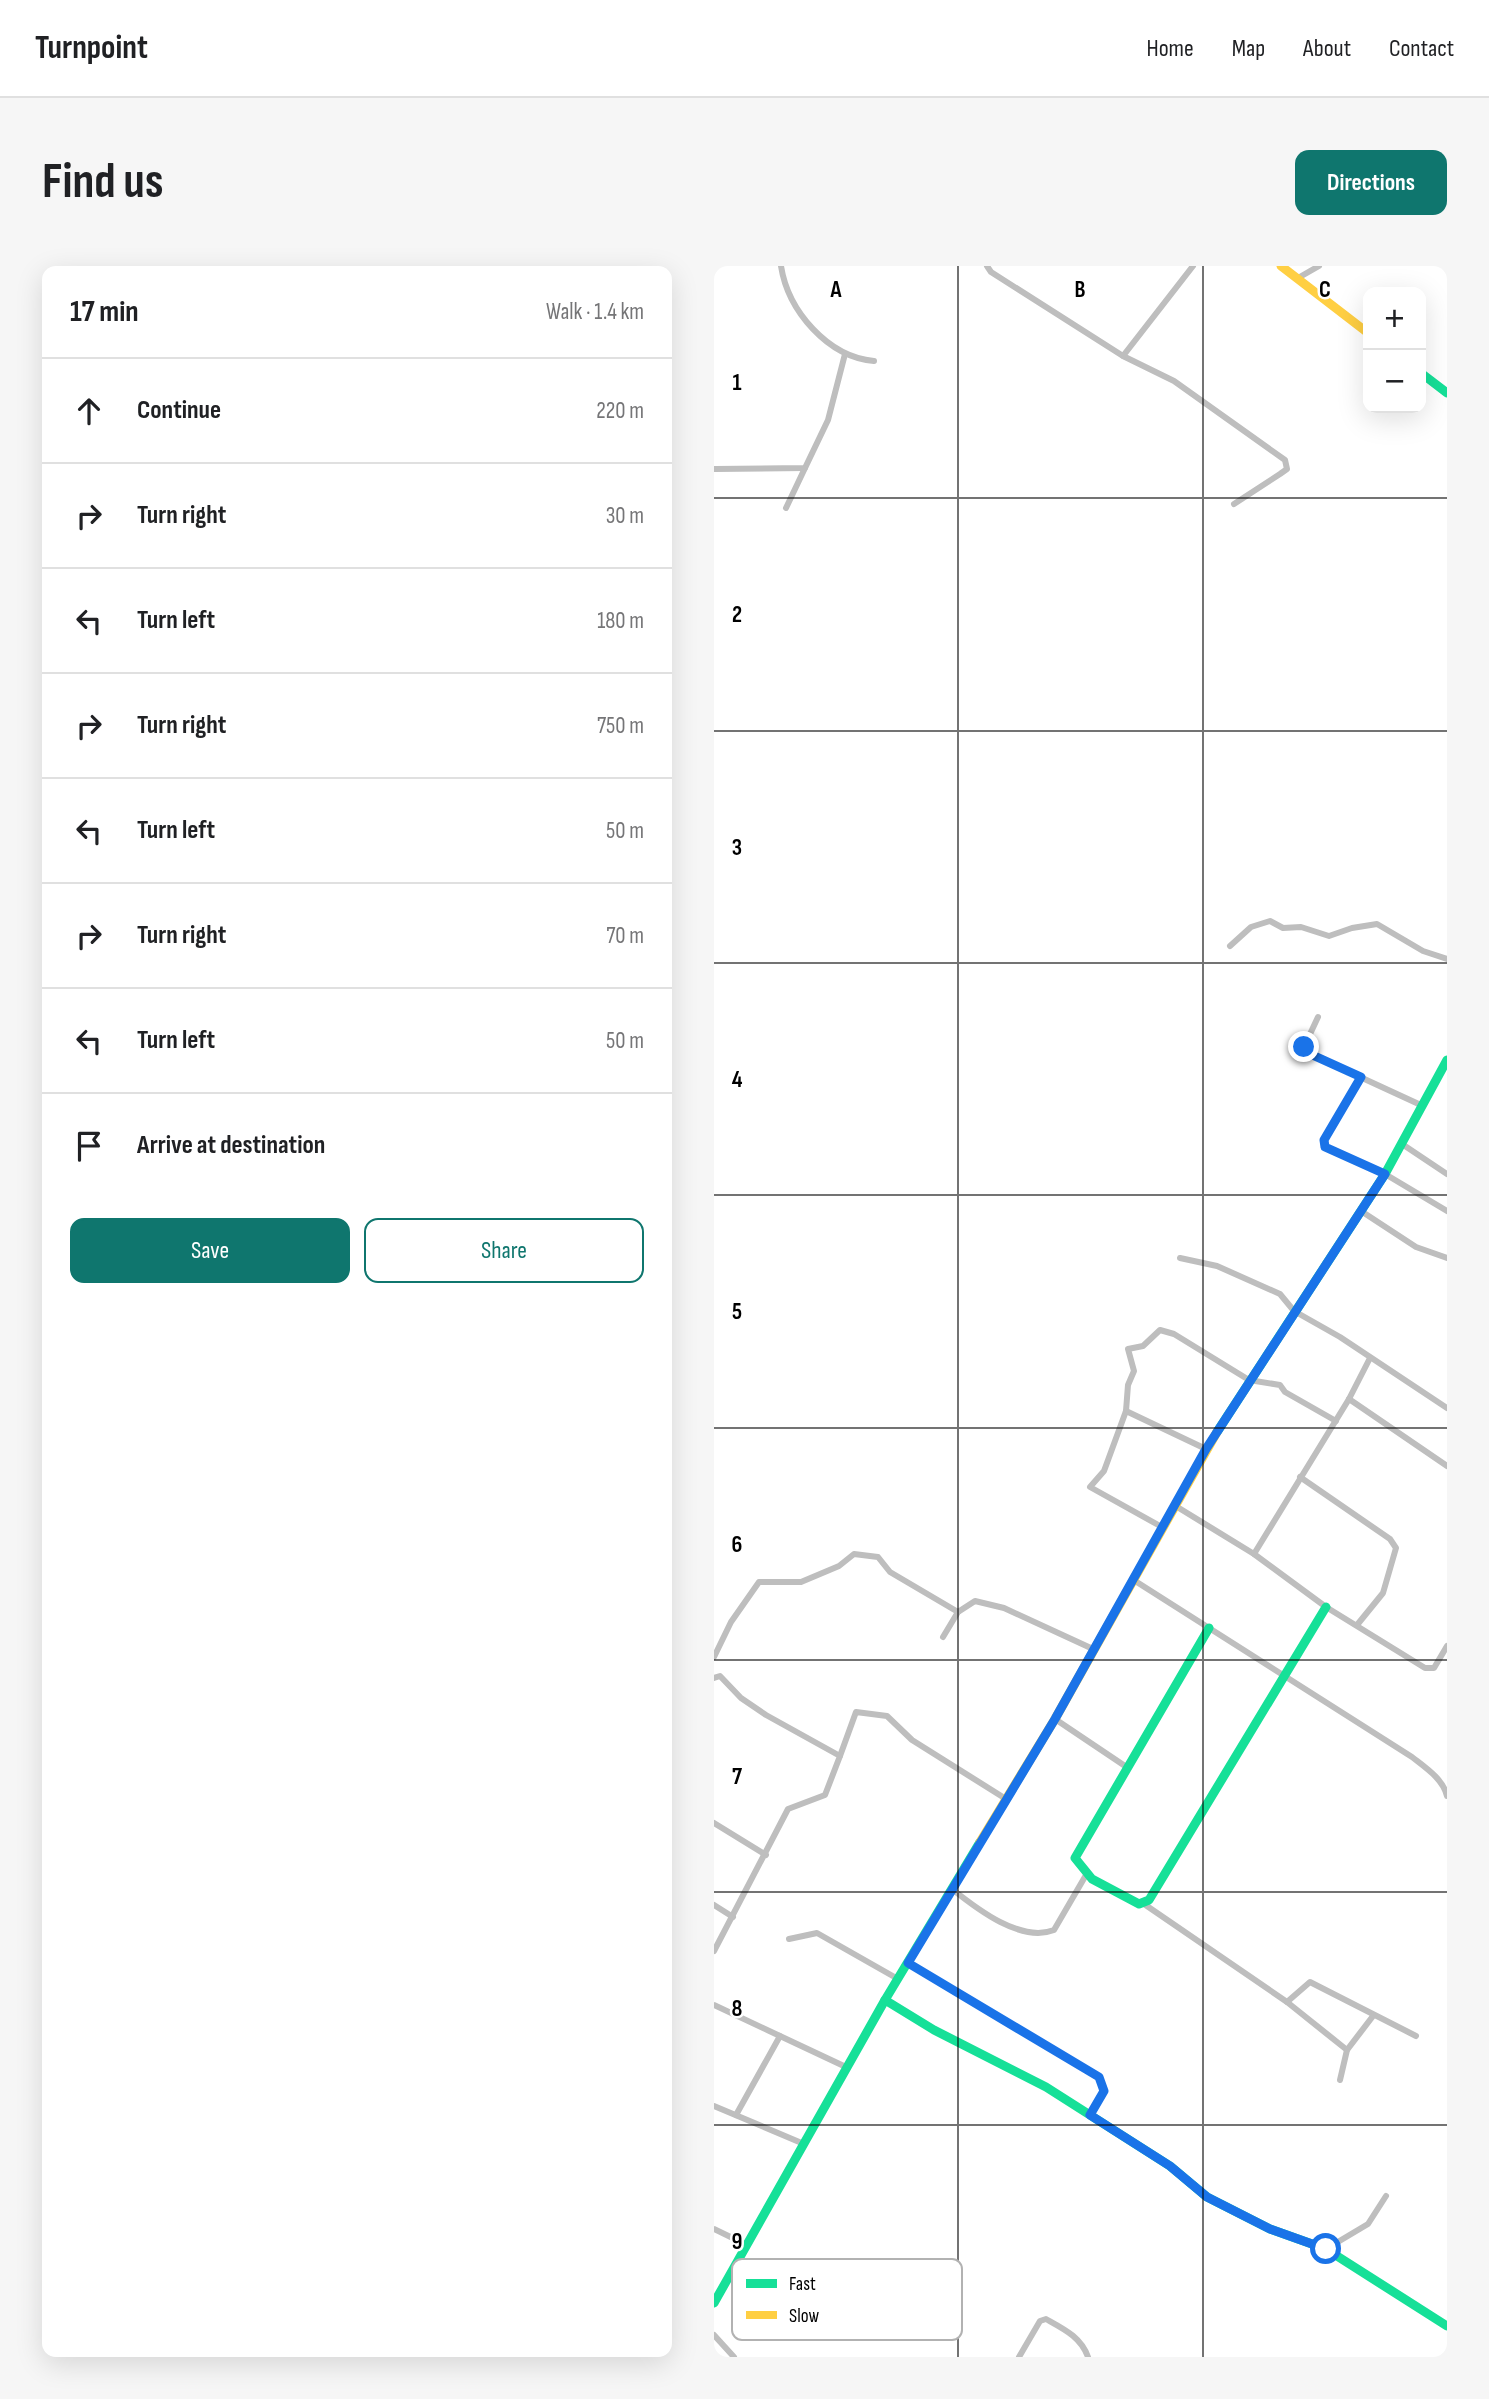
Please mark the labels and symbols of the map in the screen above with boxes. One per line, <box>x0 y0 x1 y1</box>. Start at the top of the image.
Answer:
text: A <box>830 276 843 304</box>
text: B <box>1075 276 1086 304</box>
text: C <box>1319 276 1331 304</box>
text: 1 <box>732 369 742 397</box>
text: 2 <box>732 601 742 629</box>
text: 3 <box>732 834 742 862</box>
route end <box>1288 1031 1319 1062</box>
text: 4 <box>732 1066 743 1094</box>
text: 5 <box>732 1298 742 1326</box>
text: 6 <box>732 1531 742 1559</box>
text: 7 <box>732 1763 742 1791</box>
text: 8 <box>732 1995 743 2023</box>
text: 9 <box>732 2228 742 2256</box>
route start <box>1310 2233 1341 2264</box>
legend <box>732 2259 962 2340</box>
text: Fast <box>789 2273 816 2296</box>
text: Slow <box>789 2305 819 2328</box>

